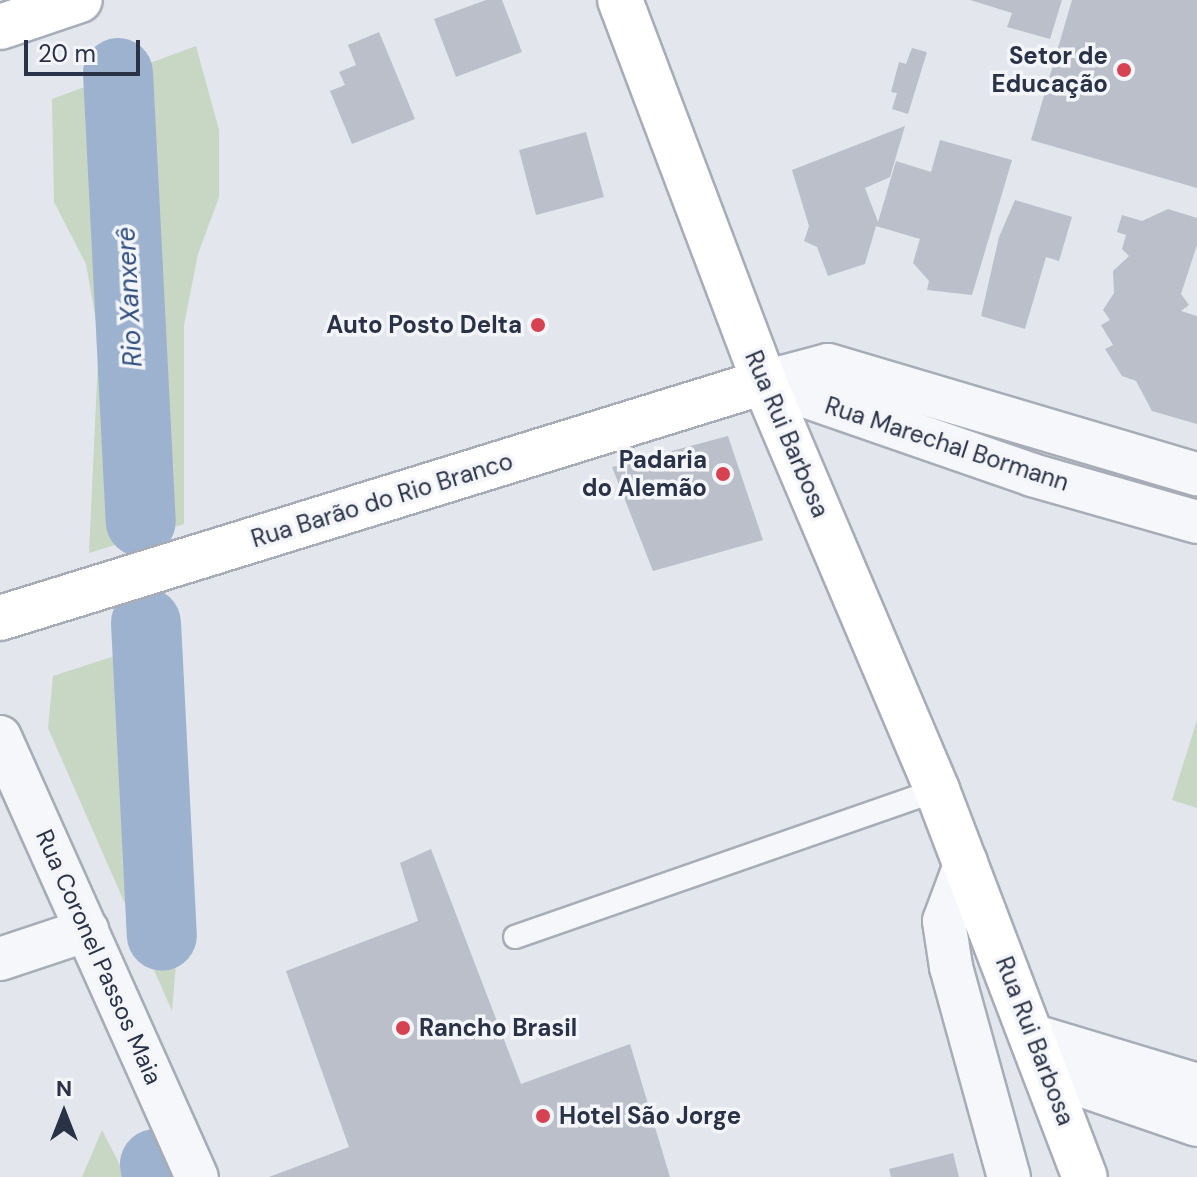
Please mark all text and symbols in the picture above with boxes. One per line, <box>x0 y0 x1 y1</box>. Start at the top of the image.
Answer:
scale bar <box>28 24 144 74</box>
text: 20 m <box>38 38 96 69</box>
place label: Setor de Educação <box>992 42 1108 98</box>
marker: Setor de Educação <box>1115 61 1133 79</box>
water label: Rio Xanxerê <box>111 226 149 368</box>
place label: Auto Posto Delta <box>326 311 522 339</box>
marker: Auto Posto Delta <box>529 316 547 334</box>
street label: Rua Rui Barbosa <box>739 346 835 522</box>
street label: Rua Marechal Bormann <box>821 391 1073 497</box>
street label: Rua Barão do Rio Branco <box>248 446 516 554</box>
place label: Padaria do Alemão <box>582 446 707 502</box>
marker: Padaria do Alemão <box>714 465 732 483</box>
street label: Rua Coronel Passos Maia <box>30 825 168 1089</box>
street label: Rua Rui Barbosa <box>990 953 1080 1129</box>
place label: Rancho Brasil <box>419 1014 577 1042</box>
marker: Rancho Brasil <box>394 1019 412 1037</box>
north arrow <box>24 1073 104 1153</box>
text: N <box>56 1074 72 1103</box>
place label: Hotel São Jorge <box>559 1102 741 1130</box>
marker: Hotel São Jorge <box>534 1107 552 1125</box>

